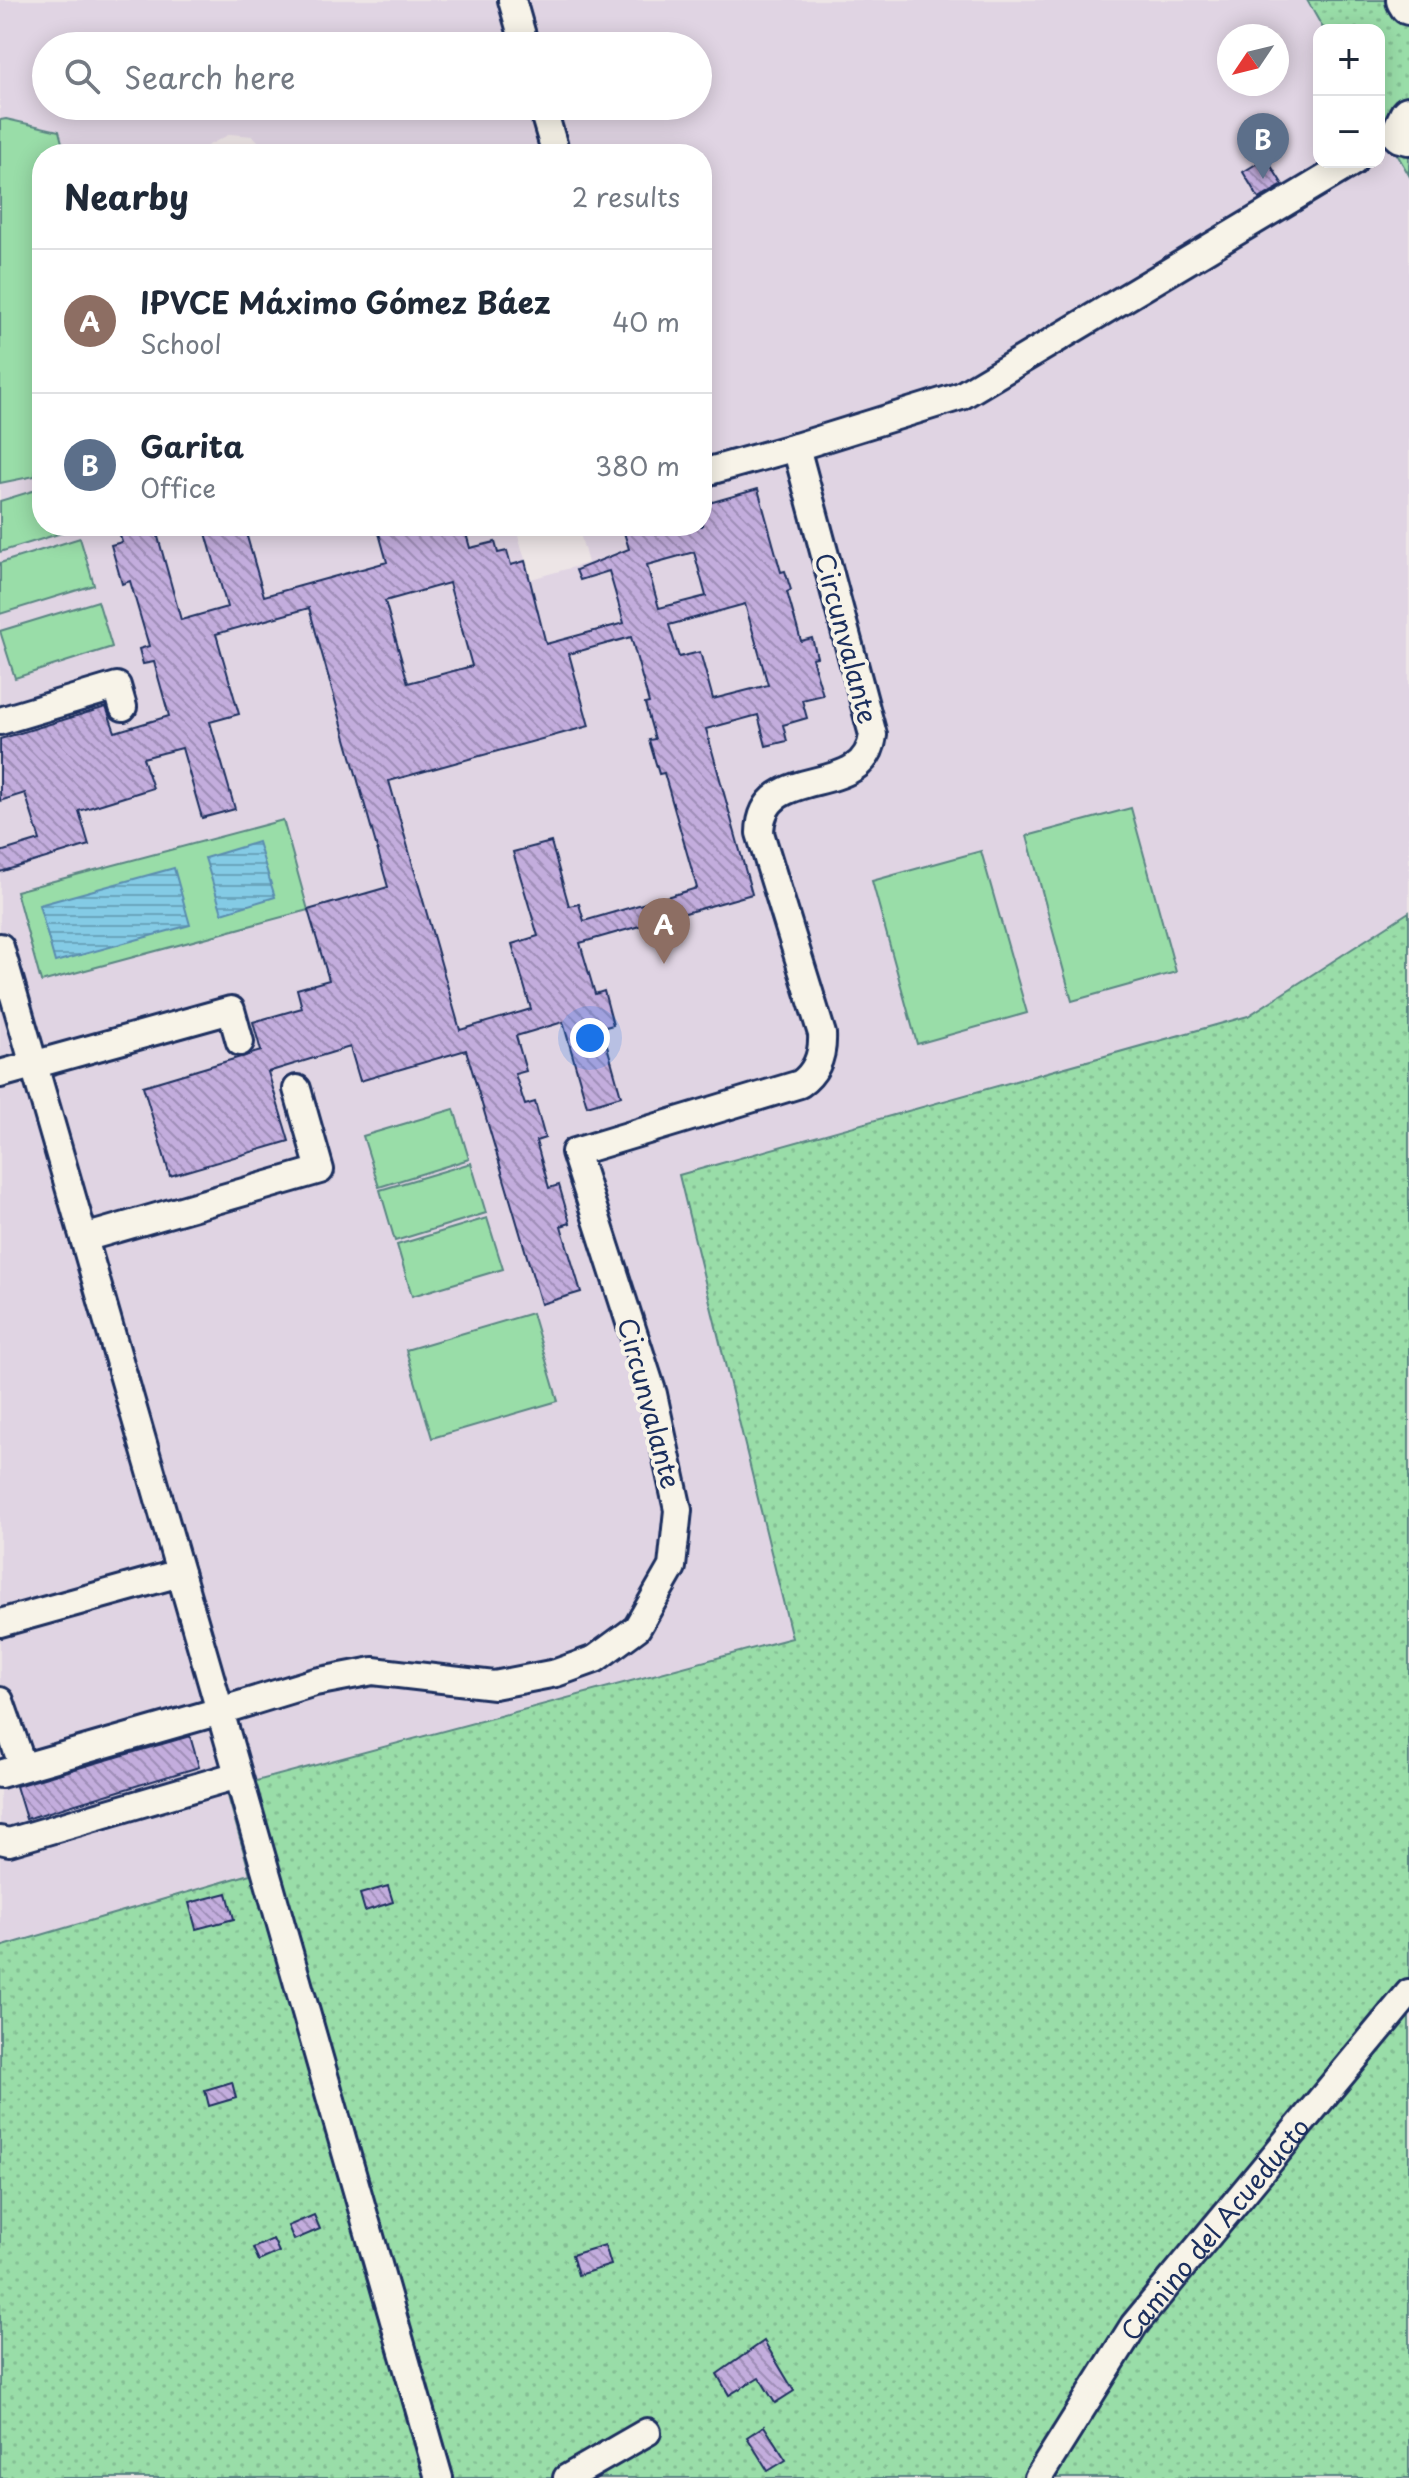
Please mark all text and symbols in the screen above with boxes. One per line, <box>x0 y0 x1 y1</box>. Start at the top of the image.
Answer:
north arrow <box>1217 24 1289 96</box>
map controls <box>1313 24 1385 168</box>
button: + <box>1313 24 1385 96</box>
search box <box>32 32 712 120</box>
icon: search <box>60 54 104 98</box>
text: Search here <box>124 54 296 99</box>
button: − <box>1313 96 1385 168</box>
pin: B <box>1237 113 1289 179</box>
text: Nearby <box>64 170 189 222</box>
text: 2 results <box>572 177 680 216</box>
text: IPVCE Máximo Gómez Báez <box>140 279 551 324</box>
text: A <box>80 302 100 341</box>
text: 40 m <box>612 302 680 341</box>
text: School <box>140 324 222 363</box>
text: Garita <box>140 423 244 468</box>
text: B <box>81 446 99 485</box>
text: 380 m <box>595 446 680 485</box>
text: Office <box>140 468 216 507</box>
street label: Circunvalante <box>805 548 889 728</box>
pin: A <box>638 898 690 964</box>
your location <box>570 1018 610 1058</box>
street label: Circunvalante <box>608 1313 692 1493</box>
street label: Camino del Acueducto <box>1110 2108 1318 2348</box>

